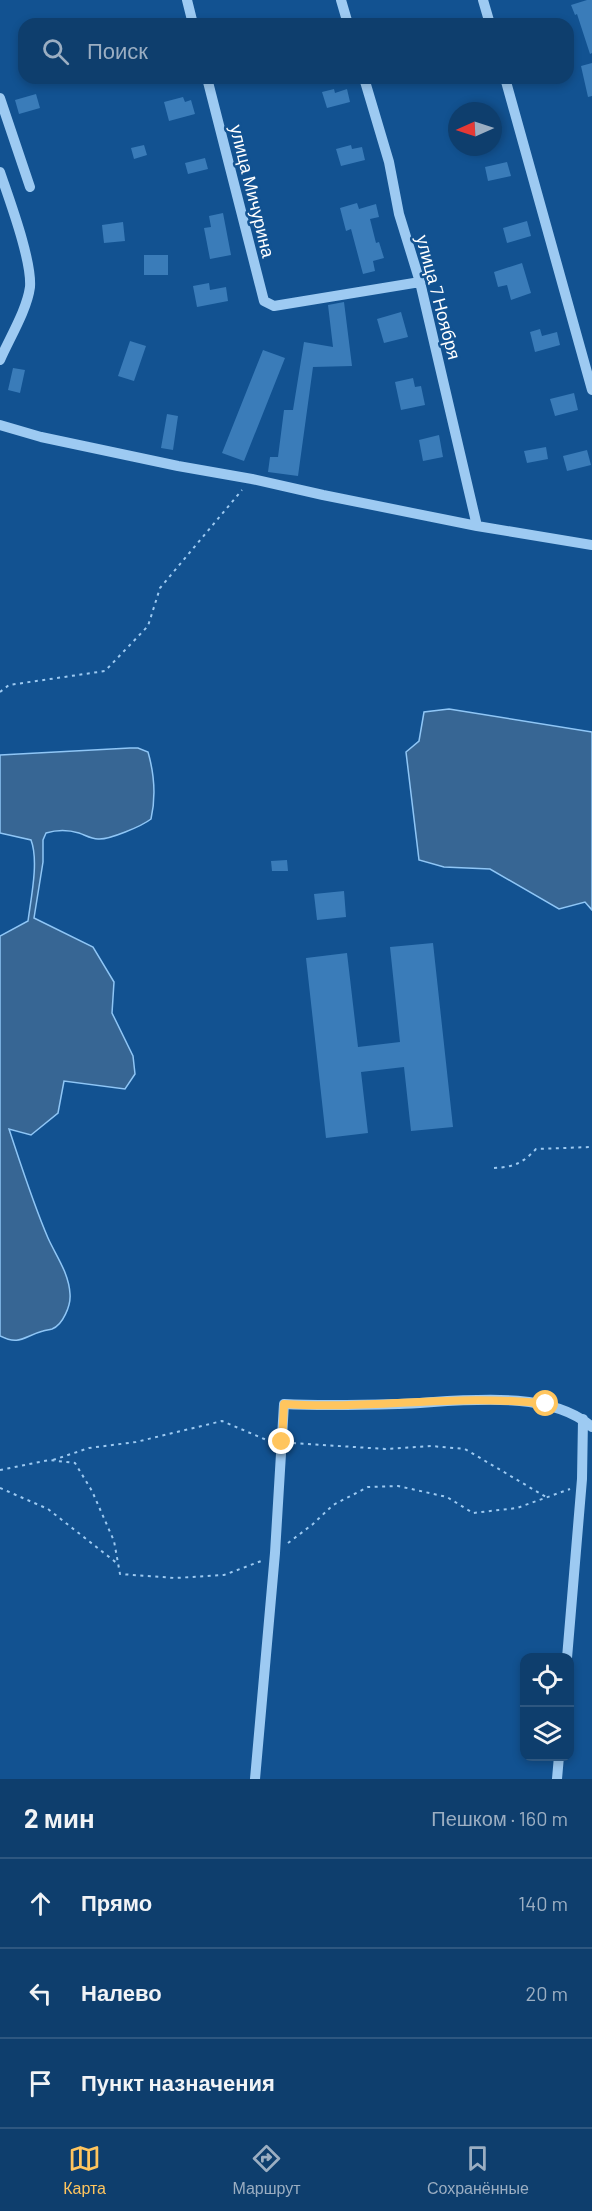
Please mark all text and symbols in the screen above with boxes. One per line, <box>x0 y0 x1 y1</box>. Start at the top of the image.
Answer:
search box <box>18 18 574 84</box>
icon: search <box>39 35 72 68</box>
text: Поиск <box>87 37 148 63</box>
north arrow <box>448 102 502 156</box>
street label: улица Мичурина <box>226 122 280 261</box>
street label: улица 7 Ноября <box>412 232 466 362</box>
route start <box>532 1390 558 1416</box>
route end <box>268 1428 294 1454</box>
map controls <box>520 1653 574 1761</box>
button: locate <box>520 1653 574 1707</box>
button: layers <box>520 1707 574 1761</box>
text: 2 мин <box>24 1802 95 1833</box>
text: Пешком · 160 m <box>431 1806 568 1830</box>
icon: ahead <box>24 1887 57 1920</box>
text: Прямо <box>81 1889 152 1915</box>
text: 140 m <box>518 1891 568 1915</box>
icon: left <box>24 1977 57 2010</box>
text: Налево <box>81 1979 162 2005</box>
text: 20 m <box>525 1981 568 2005</box>
icon: arrive <box>24 2067 57 2100</box>
text: Пункт назначения <box>81 2069 275 2095</box>
tab: Карта <box>63 2142 106 2198</box>
tab: Маршрут <box>232 2142 301 2198</box>
tab: Сохранённые <box>427 2142 529 2198</box>

